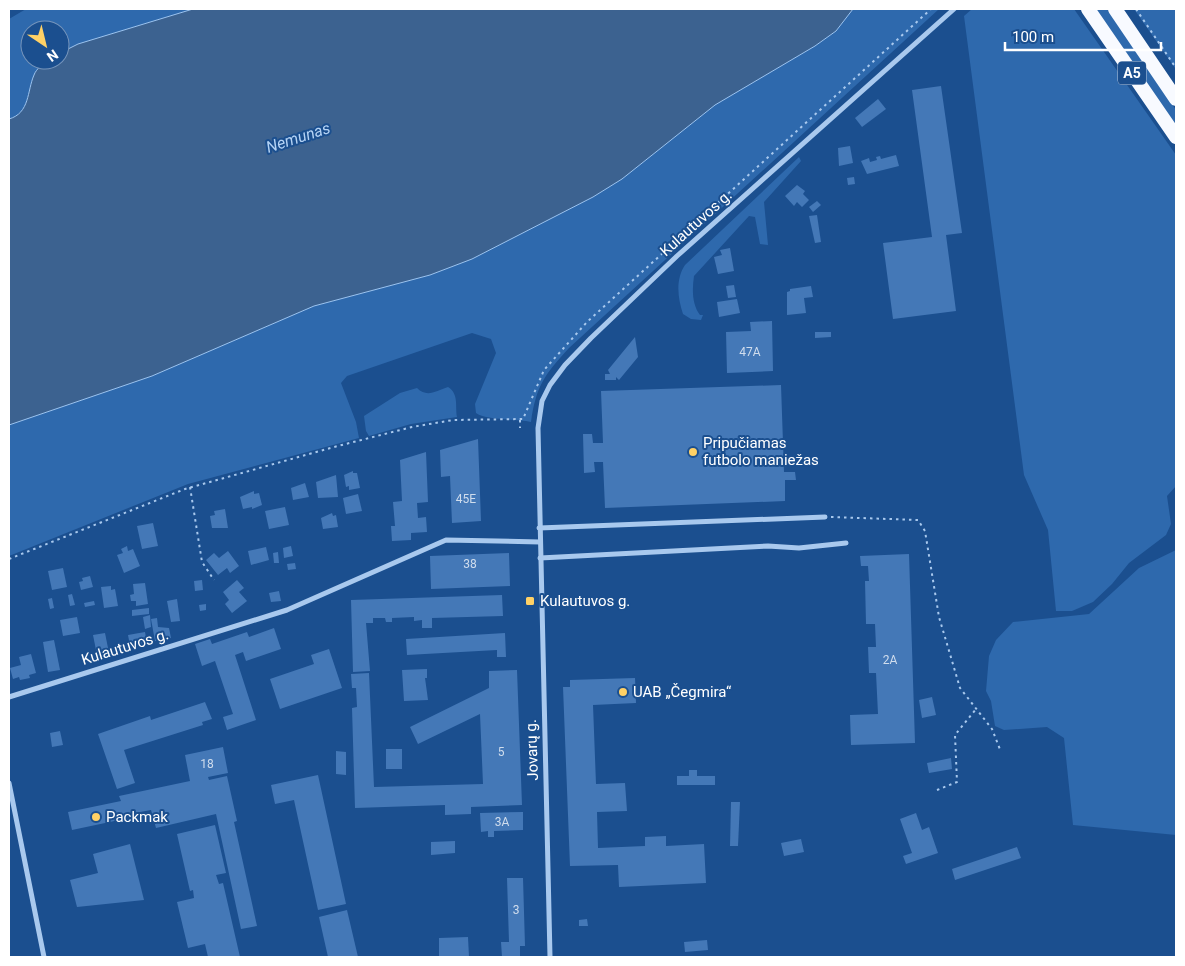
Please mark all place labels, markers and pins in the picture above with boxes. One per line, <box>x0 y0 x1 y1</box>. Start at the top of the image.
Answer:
place label: Pripučiamas futbolo maniežas <box>703 434 819 469</box>
marker: Pripučiamas futbolo maniežas <box>687 446 699 458</box>
place label: Kulautuvos g. <box>540 592 630 610</box>
marker: Kulautuvos g. <box>524 595 536 607</box>
place label: UAB „Čegmira“ <box>633 683 732 701</box>
marker: UAB „Čegmira“ <box>617 686 629 698</box>
place label: Packmak <box>106 808 168 826</box>
marker: Packmak <box>90 811 102 823</box>

